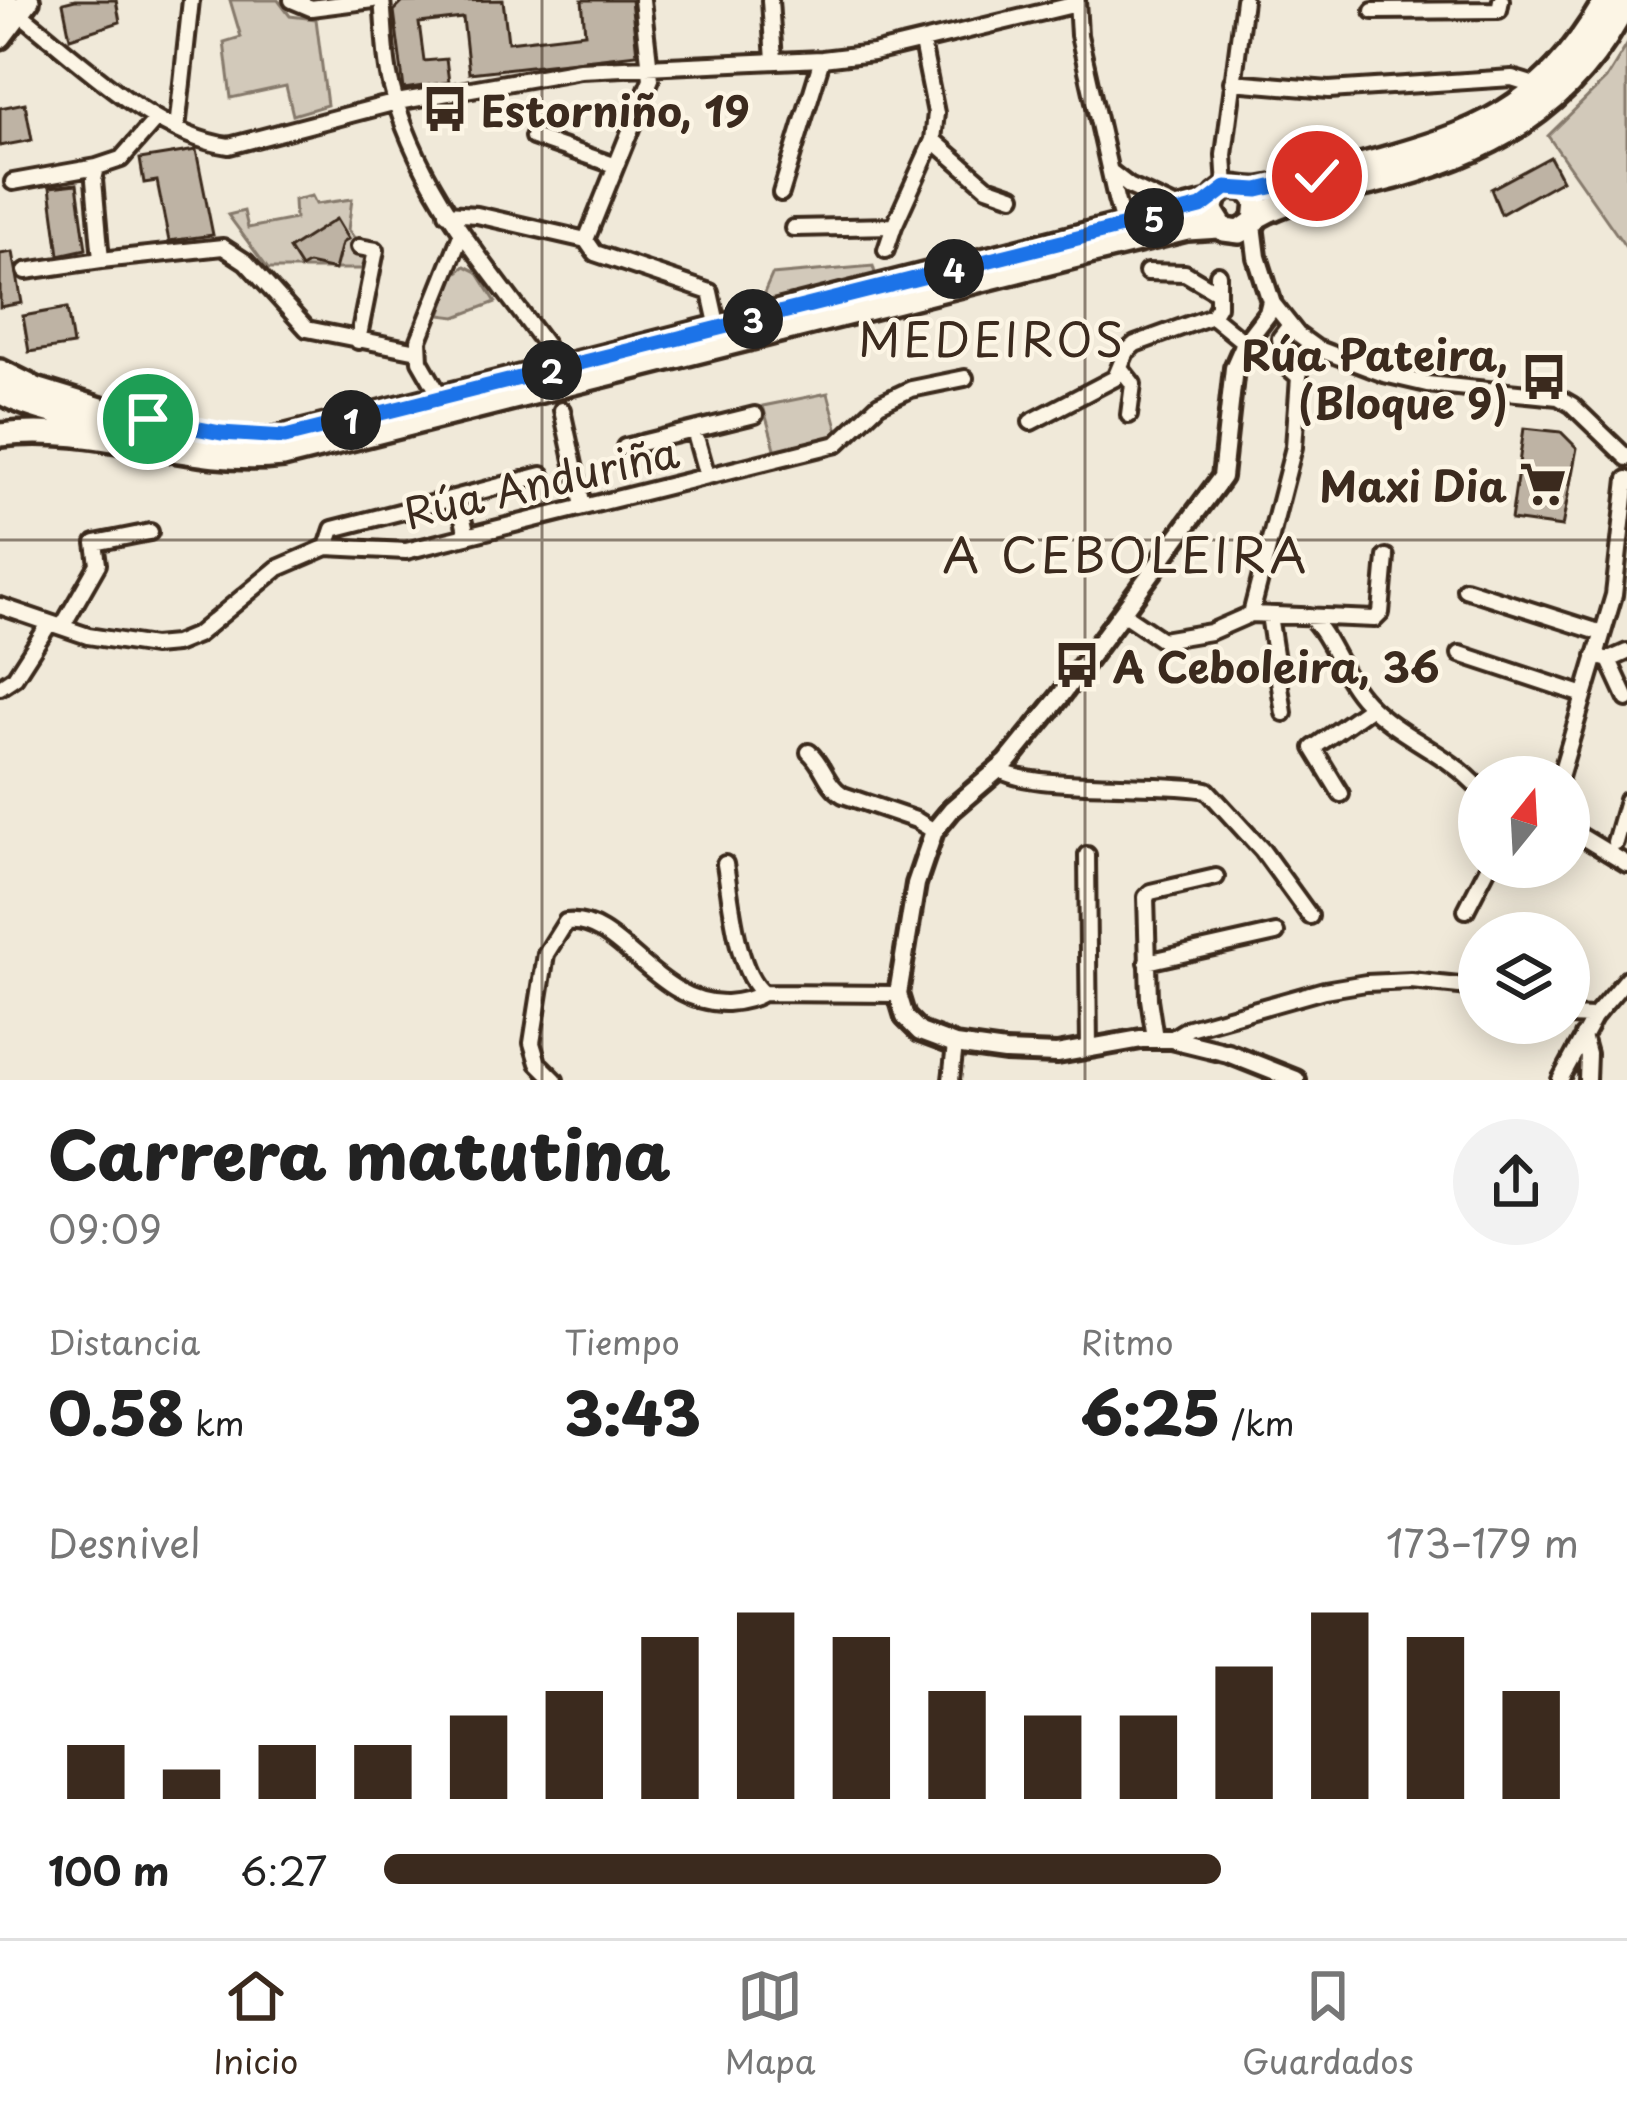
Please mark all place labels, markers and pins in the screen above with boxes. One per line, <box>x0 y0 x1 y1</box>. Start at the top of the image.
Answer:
place label: Estorniño, 19 <box>481 78 750 141</box>
bus stop icon: Estorniño, 19 <box>420 84 470 134</box>
pin <box>1266 125 1368 227</box>
pin: 5 <box>1124 188 1184 248</box>
pin: 4 <box>924 239 984 299</box>
pin: 3 <box>723 289 783 349</box>
place label: Rúa Pateira, (Bloque 9) <box>1241 322 1508 433</box>
pin: 2 <box>522 340 582 400</box>
bus stop icon: Rúa Pateira, (Bloque 9) <box>1519 352 1569 402</box>
pin <box>97 368 199 470</box>
pin: 1 <box>321 390 381 450</box>
place label: Maxi Dia <box>1319 453 1507 516</box>
supermarket icon: Maxi Dia <box>1518 459 1568 509</box>
place label: A Ceboleira, 36 <box>1112 634 1440 697</box>
bus stop icon: A Ceboleira, 36 <box>1052 640 1102 690</box>

